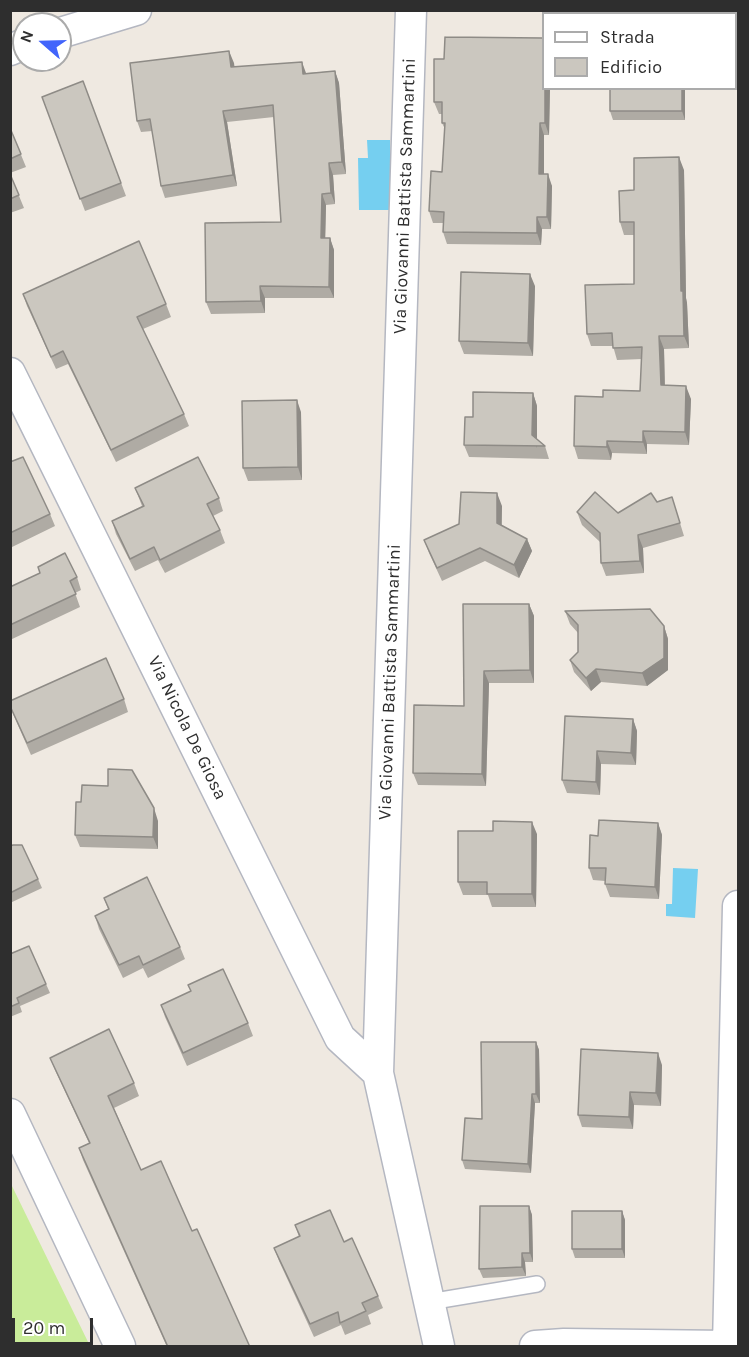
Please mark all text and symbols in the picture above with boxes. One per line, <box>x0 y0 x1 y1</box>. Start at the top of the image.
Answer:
north arrow <box>12 12 72 72</box>
legend <box>542 12 737 90</box>
text: Strada <box>600 26 655 48</box>
text: N <box>16 28 37 45</box>
text: Edificio <box>600 56 662 78</box>
street label: Via Giovanni Battista Sammartini <box>389 57 421 335</box>
street label: Via Giovanni Battista Sammartini <box>374 543 406 821</box>
street label: Via Nicola De Giosa <box>143 653 231 803</box>
scale bar <box>15 1306 96 1344</box>
text: 20 m <box>23 1317 65 1339</box>

